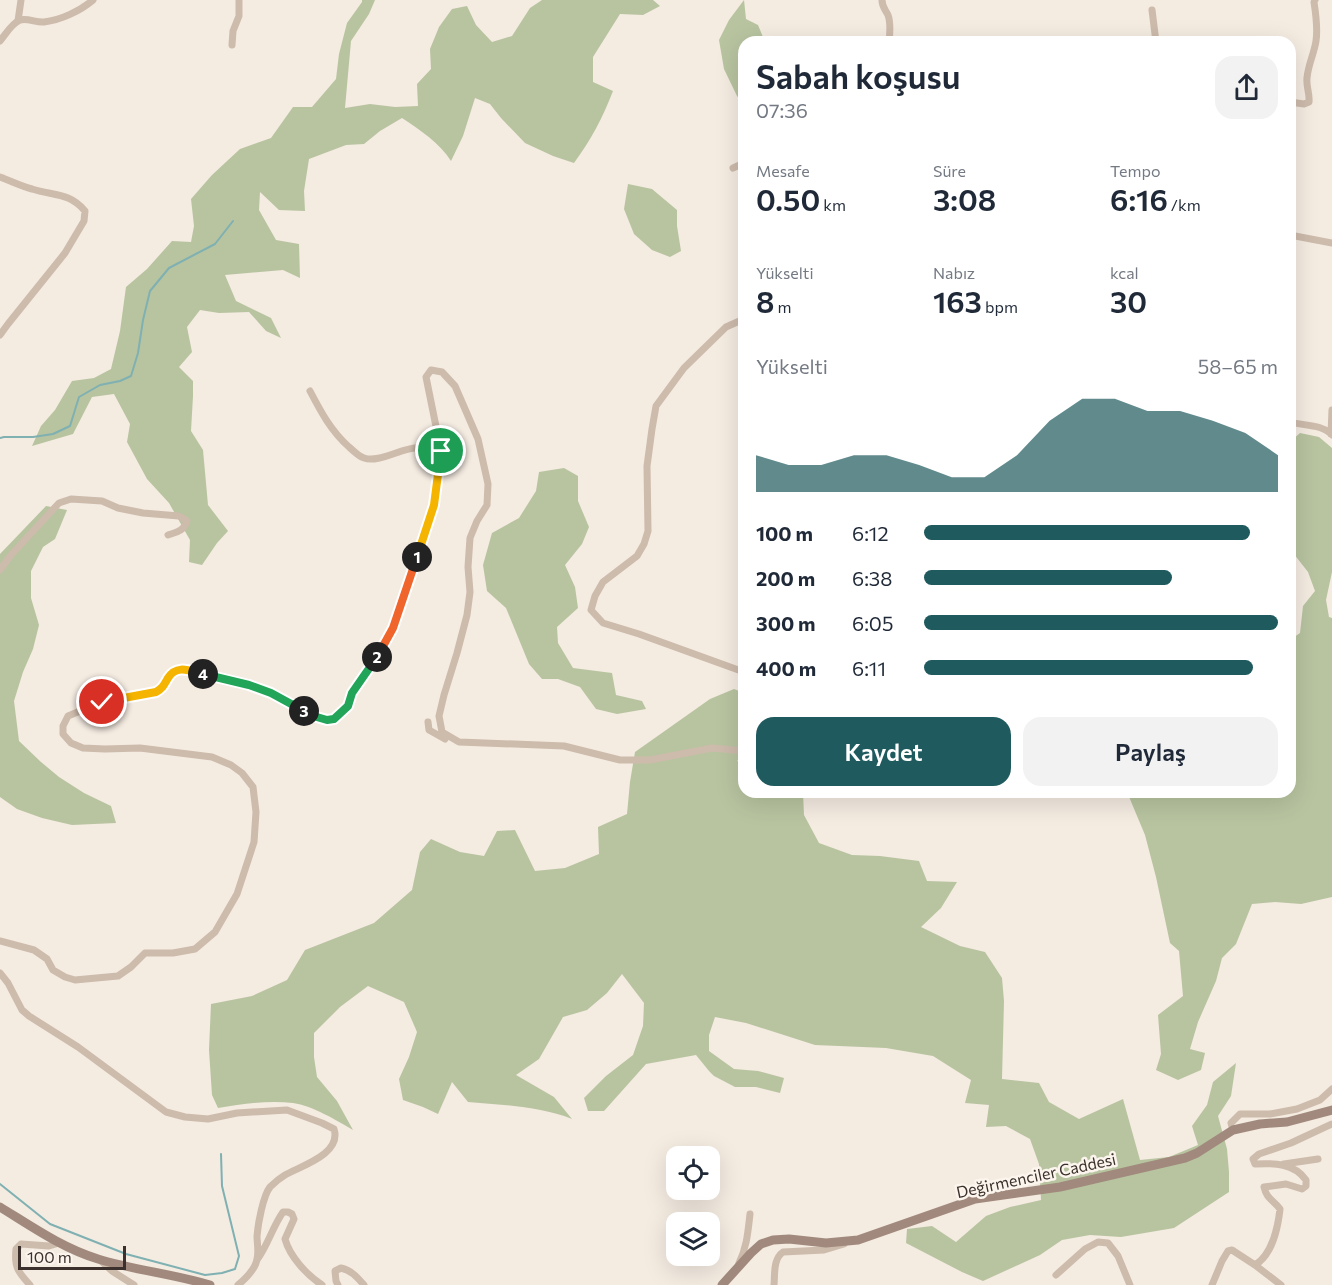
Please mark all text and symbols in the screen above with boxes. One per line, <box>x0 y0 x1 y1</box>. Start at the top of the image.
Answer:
text: Sabah koşusu <box>756 55 960 96</box>
button: share <box>1215 56 1278 119</box>
text: 07:36 <box>756 98 808 122</box>
text: Mesafe <box>756 161 810 180</box>
text: Süre <box>933 161 966 180</box>
text: Tempo <box>1110 161 1160 180</box>
text: 0.50 <box>756 180 820 217</box>
text: 3:08 <box>933 180 996 217</box>
text: 6:16 <box>1110 180 1168 217</box>
text: km <box>820 195 846 214</box>
text: /km <box>1168 195 1201 214</box>
text: Yükselti <box>756 263 814 282</box>
text: Nabız <box>933 263 975 282</box>
text: kcal <box>1110 263 1139 282</box>
text: 8 <box>756 282 774 319</box>
text: 163 <box>933 282 982 319</box>
text: 30 <box>1110 282 1147 319</box>
text: m <box>774 297 791 316</box>
text: bpm <box>982 297 1018 316</box>
text: Yükselti <box>756 354 828 378</box>
text: 58–65 m <box>1198 354 1278 378</box>
pin <box>415 425 466 476</box>
icon: arrive <box>424 434 457 467</box>
text: 100 m <box>756 521 813 545</box>
text: 6:12 <box>852 521 889 545</box>
pin: 1 <box>402 542 432 572</box>
text: 1 <box>413 547 421 566</box>
text: 200 m <box>756 566 815 590</box>
text: 6:38 <box>852 566 892 590</box>
text: 300 m <box>756 611 816 635</box>
text: 6:05 <box>852 611 893 635</box>
pin: 2 <box>362 642 392 672</box>
text: 2 <box>372 647 382 666</box>
text: 400 m <box>756 656 816 680</box>
text: 6:11 <box>852 656 886 680</box>
pin: 4 <box>188 659 218 689</box>
text: 4 <box>198 664 208 683</box>
pin <box>76 676 127 727</box>
icon: check <box>85 685 118 718</box>
pin: 3 <box>289 696 319 726</box>
text: 3 <box>299 701 309 720</box>
button: Kaydet <box>756 717 1011 786</box>
button: Paylaş <box>1023 717 1278 786</box>
map controls <box>666 1146 720 1266</box>
button: locate <box>666 1146 720 1200</box>
street label: Değirmenciler Caddesi <box>955 1149 1117 1201</box>
button: layers <box>666 1212 720 1266</box>
scale bar <box>18 1243 126 1270</box>
text: 100 m <box>27 1247 72 1266</box>

